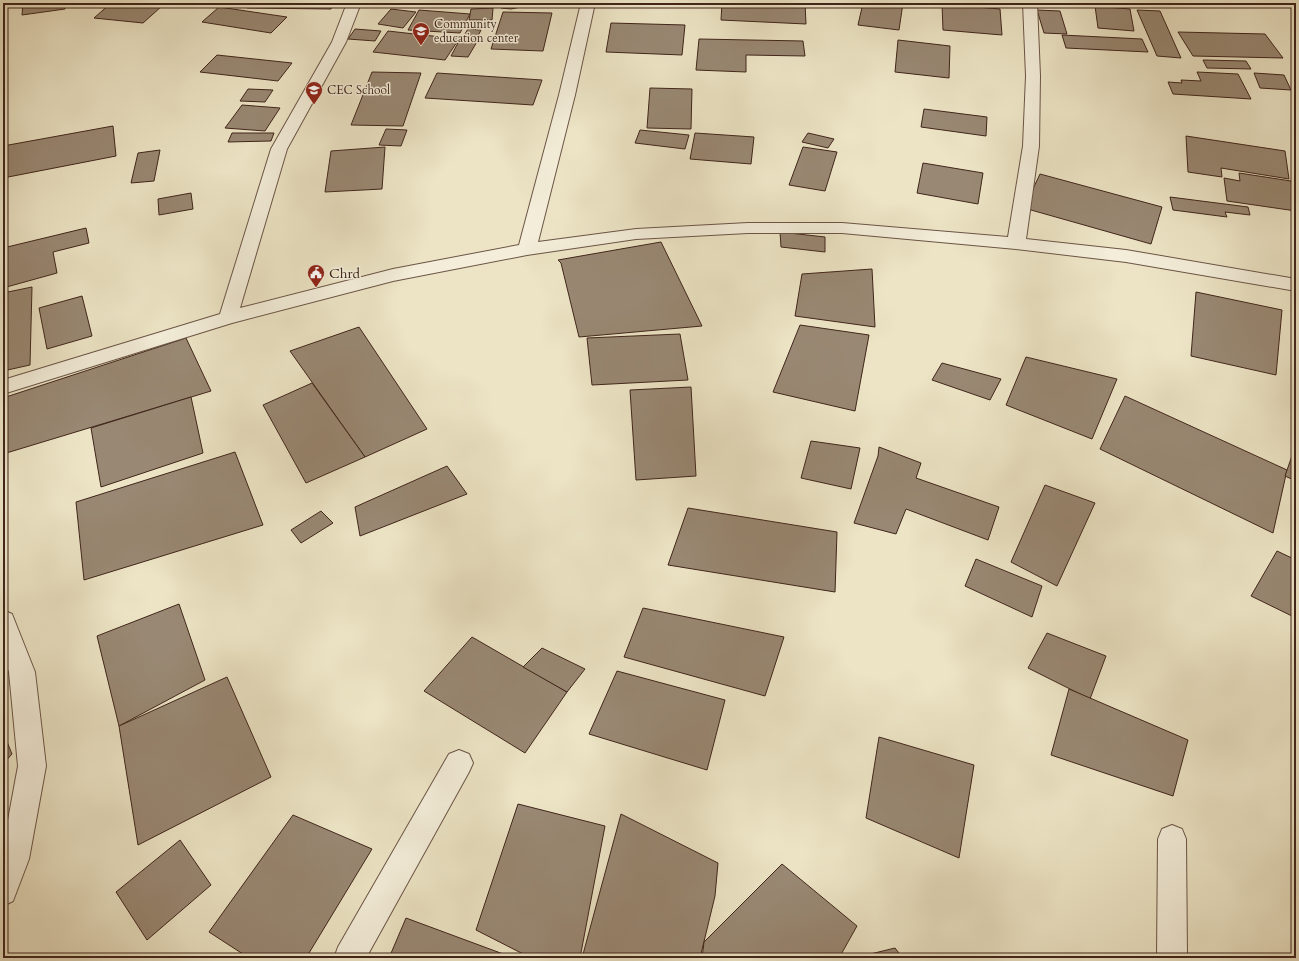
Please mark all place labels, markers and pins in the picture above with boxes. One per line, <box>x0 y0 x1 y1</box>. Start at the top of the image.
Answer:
place label: Community education center <box>434 16 519 46</box>
school or university icon: Community education center <box>411 21 431 46</box>
school or university icon: CEC School <box>304 80 324 105</box>
place label: CEC School <box>327 82 390 98</box>
public building icon: Chrd <box>306 263 326 288</box>
place label: Chrd <box>329 264 360 283</box>

